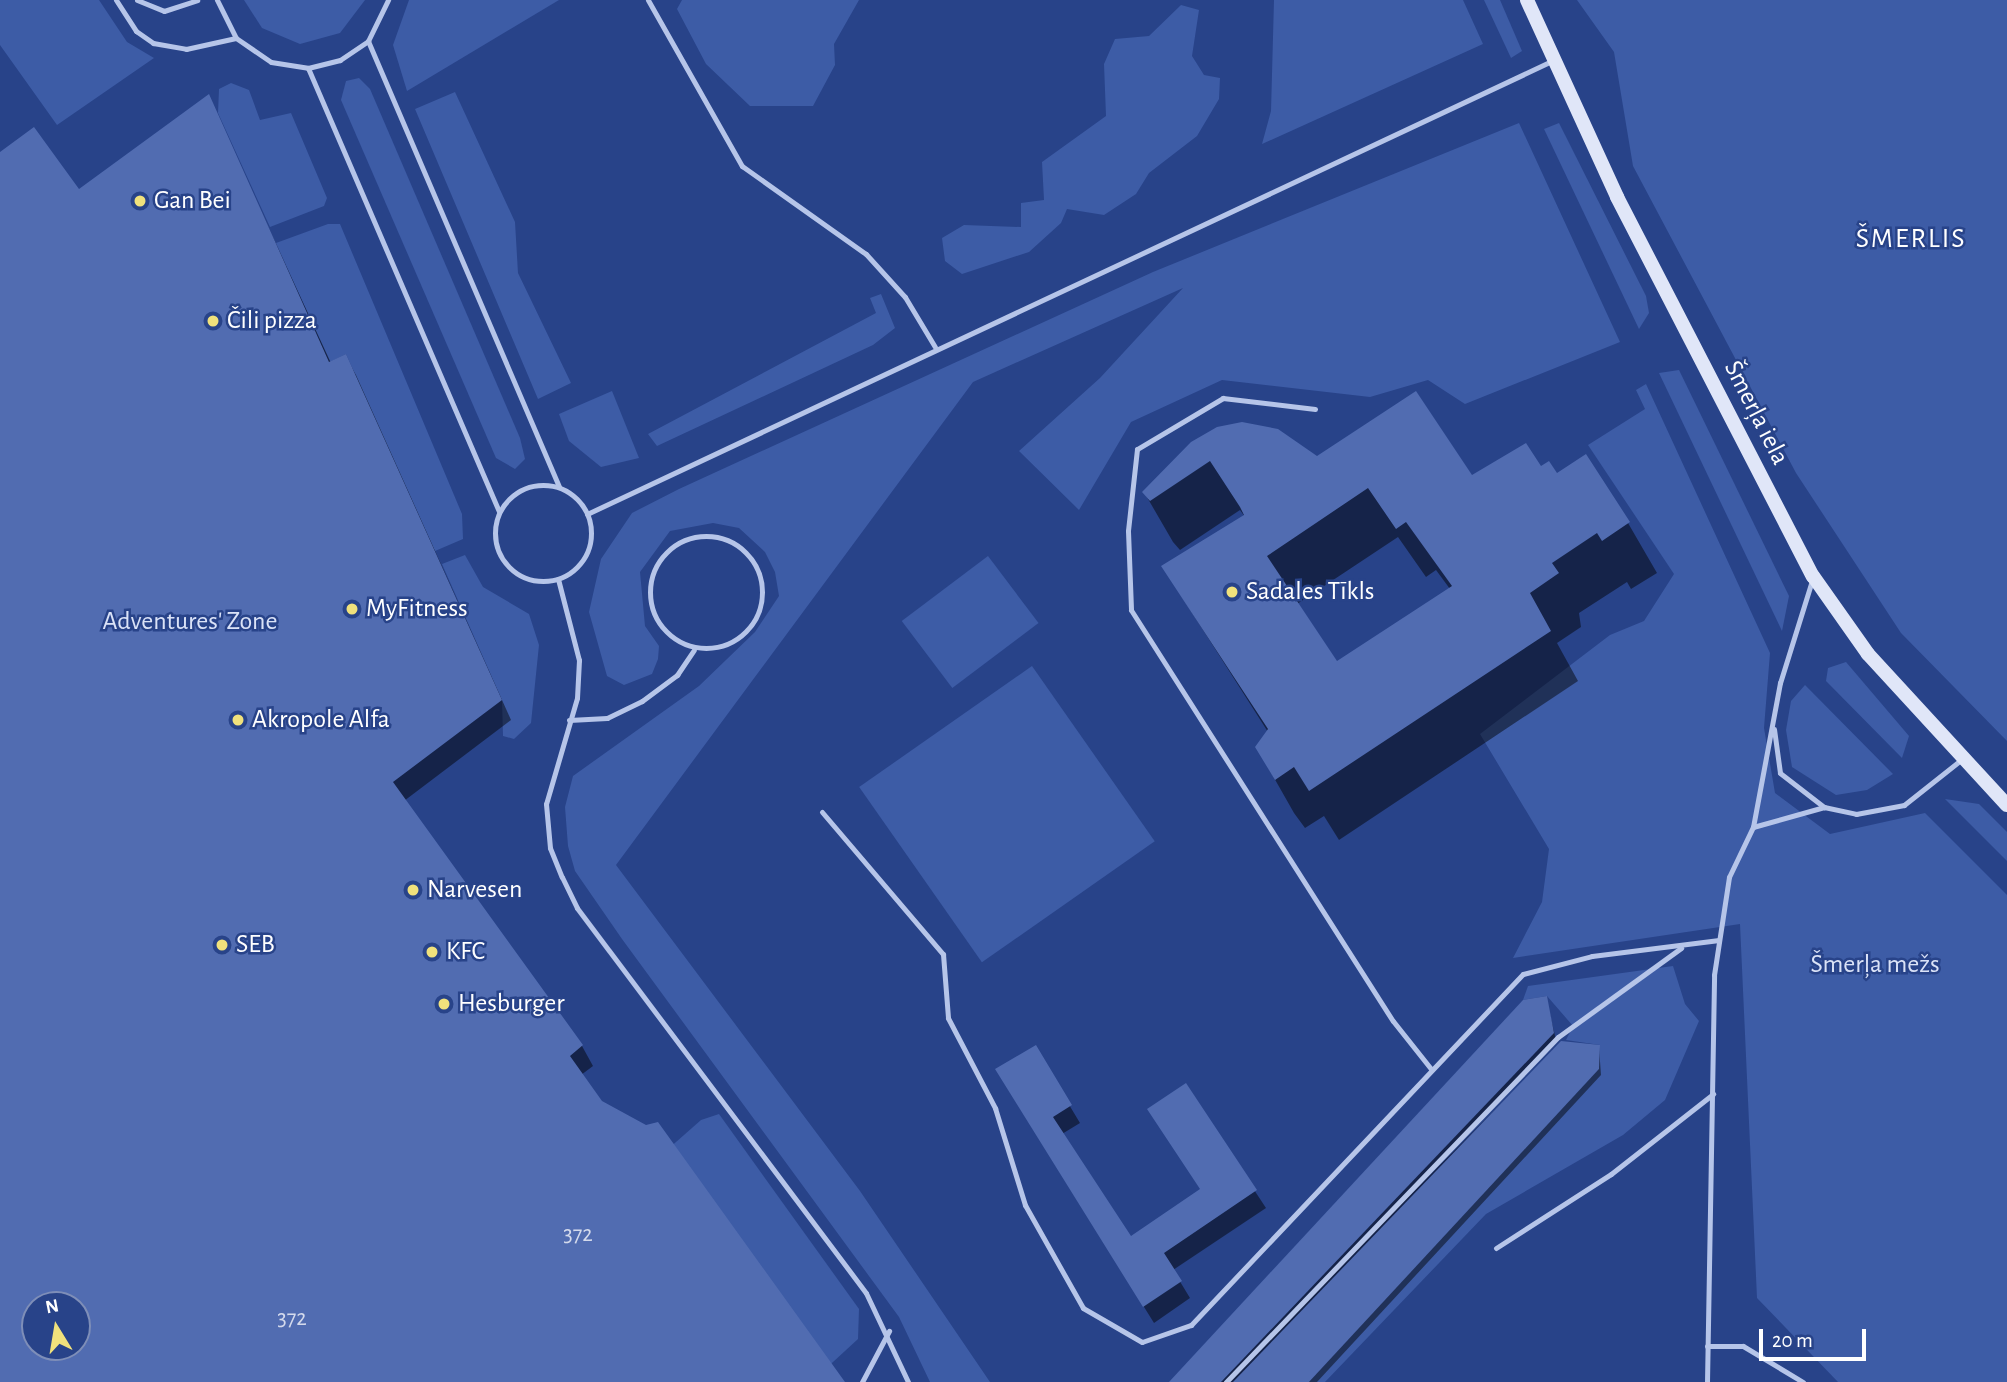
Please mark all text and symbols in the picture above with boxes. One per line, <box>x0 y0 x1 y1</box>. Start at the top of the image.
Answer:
place label: Gan Bei <box>154 185 231 217</box>
marker: Gan Bei <box>132 193 148 209</box>
district label: ŠMERLIS <box>1857 222 1965 256</box>
place label: Čili pizza <box>227 305 317 337</box>
marker: Čili pizza <box>205 313 221 329</box>
street label: Šmerļa iela <box>1717 356 1795 470</box>
place label: Sadales Tīkls <box>1246 576 1374 608</box>
marker: Sadales Tīkls <box>1224 584 1240 600</box>
place label: MyFitness <box>366 593 468 625</box>
marker: MyFitness <box>344 601 360 617</box>
park label: Adventures' Zone <box>103 606 277 638</box>
place label: Akropole Alfa <box>252 704 390 736</box>
marker: Akropole Alfa <box>230 712 246 728</box>
place label: Narvesen <box>427 874 522 906</box>
marker: Narvesen <box>405 882 421 898</box>
place label: SEB <box>236 929 275 961</box>
place label: KFC <box>446 936 485 968</box>
marker: SEB <box>214 937 230 953</box>
marker: KFC <box>424 944 440 960</box>
park label: Šmerļa mežs <box>1810 949 1940 981</box>
place label: Hesburger <box>458 988 565 1020</box>
marker: Hesburger <box>436 996 452 1012</box>
house number: 372 <box>563 1221 593 1249</box>
north arrow <box>21 1291 91 1361</box>
text: N <box>44 1296 61 1317</box>
house number: 372 <box>277 1305 307 1333</box>
scale bar <box>1762 1316 1869 1360</box>
text: 20 m <box>1772 1330 1813 1351</box>

